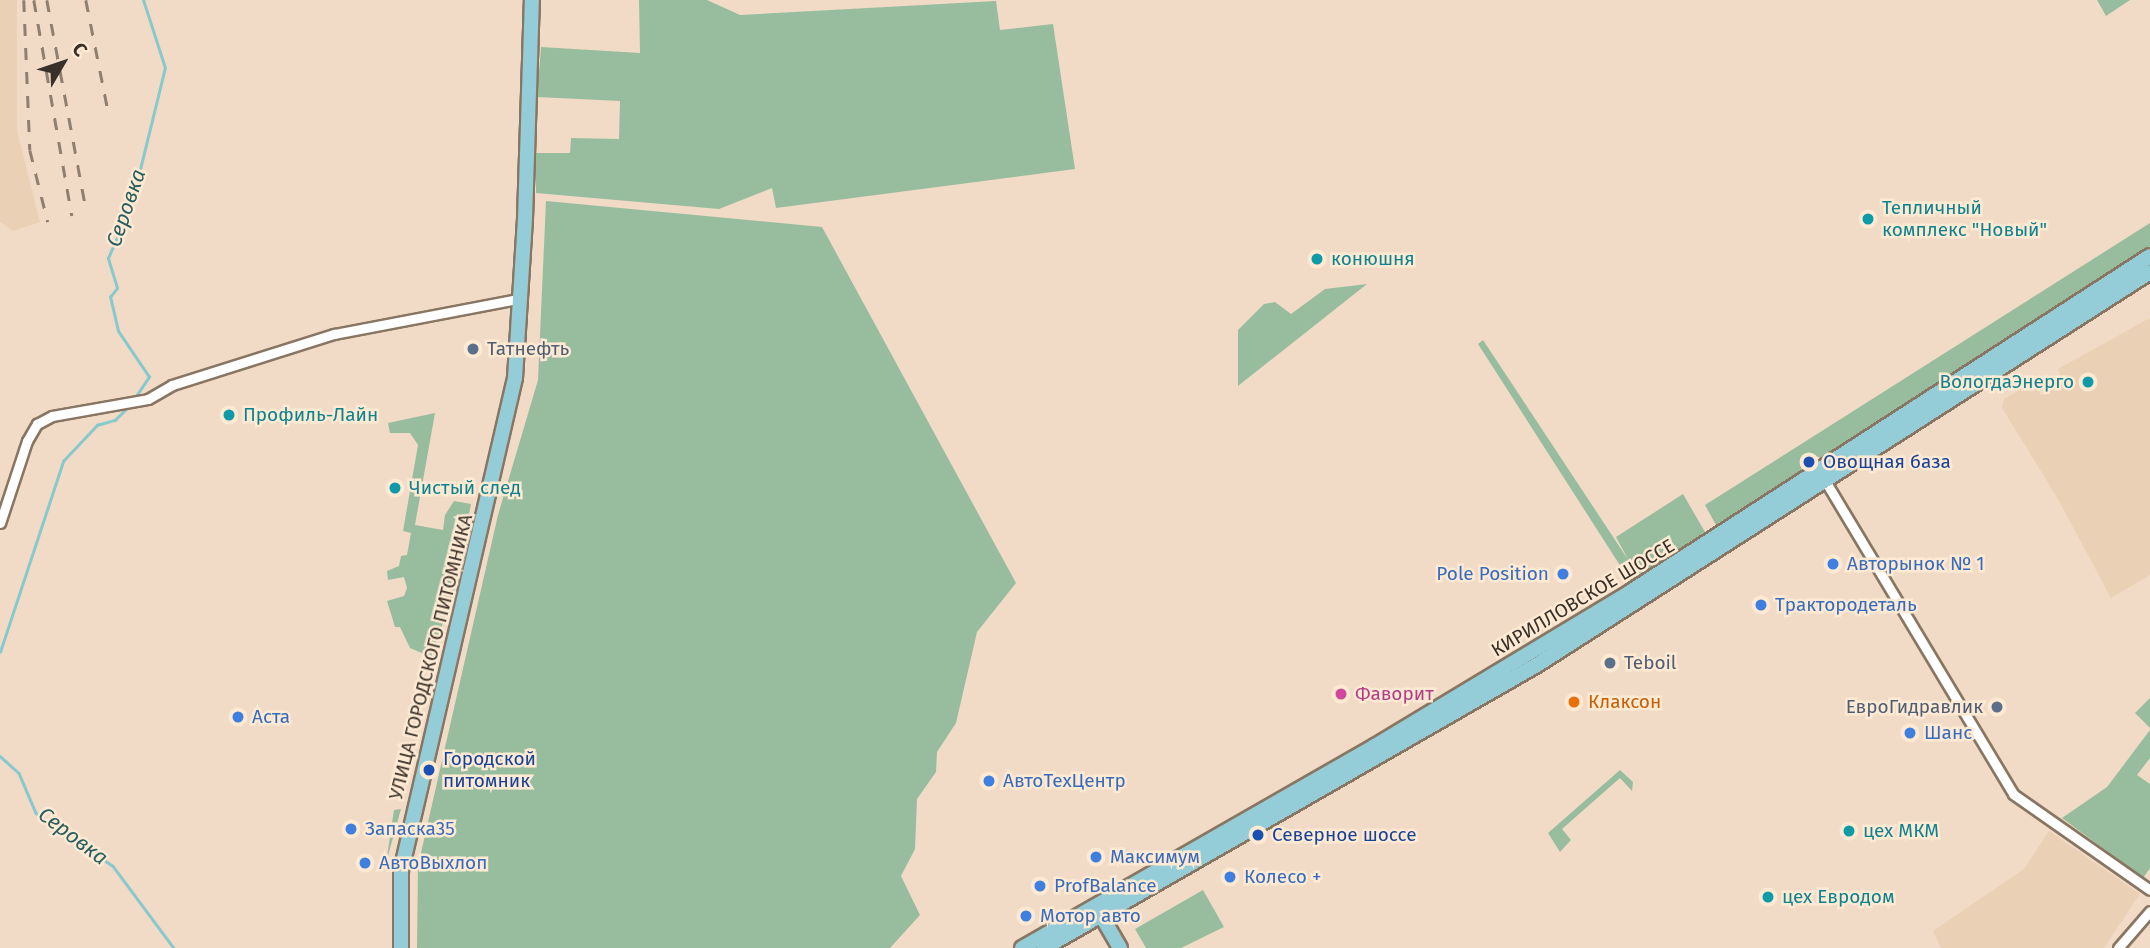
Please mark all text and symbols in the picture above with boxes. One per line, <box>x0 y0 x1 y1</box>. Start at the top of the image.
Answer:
north arrow <box>28 28 98 98</box>
text: С <box>67 38 92 61</box>
water label: Серовка <box>101 166 151 250</box>
place label: Тепличный комплекс "Новый" <box>1882 197 2047 241</box>
marker: Тепличный комплекс "Новый" <box>1860 211 1876 227</box>
place label: конюшня <box>1331 248 1415 270</box>
marker: конюшня <box>1309 251 1325 267</box>
place label: Татнефть <box>487 338 569 360</box>
marker: Татнефть <box>465 341 481 357</box>
place label: ВологдаЭнерго <box>1939 371 2074 393</box>
marker: ВологдаЭнерго <box>2080 374 2096 390</box>
place label: Профиль-Лайн <box>243 404 378 426</box>
marker: Профиль-Лайн <box>221 407 237 423</box>
place label: Овощная база <box>1823 451 1951 473</box>
marker: Овощная база <box>1801 454 1817 470</box>
place label: Чистый след <box>409 477 521 499</box>
marker: Чистый след <box>387 480 403 496</box>
street label: УЛИЦА ГОРОДСКОГО ПИТОМНИКА <box>384 512 478 802</box>
street label: КИРИЛЛОВСКОЕ ШОССЕ <box>1487 534 1679 662</box>
place label: Авторынок № 1 <box>1847 553 1984 575</box>
marker: Авторынок № 1 <box>1825 556 1841 572</box>
place label: Pole Position <box>1436 563 1549 585</box>
marker: Pole Position <box>1555 566 1571 582</box>
place label: Трактородеталь <box>1775 594 1917 616</box>
marker: Трактородеталь <box>1753 597 1769 613</box>
place label: Teboil <box>1624 652 1676 674</box>
marker: Teboil <box>1602 655 1618 671</box>
place label: Фаворит <box>1355 683 1434 705</box>
marker: Фаворит <box>1333 686 1349 702</box>
place label: Клаксон <box>1588 691 1661 713</box>
marker: Клаксон <box>1566 694 1582 710</box>
place label: ЕвроГидравлик <box>1846 696 1983 718</box>
marker: ЕвроГидравлик <box>1989 699 2005 715</box>
place label: Аста <box>252 706 290 728</box>
marker: Аста <box>230 709 246 725</box>
place label: Шанс <box>1924 722 1972 744</box>
marker: Шанс <box>1902 725 1918 741</box>
place label: Городской питомник <box>443 748 536 792</box>
marker: Городской питомник <box>421 762 437 778</box>
place label: АвтоТехЦентр <box>1003 770 1126 792</box>
marker: АвтоТехЦентр <box>981 773 997 789</box>
water label: Серовка <box>33 802 113 870</box>
place label: Запаска35 <box>365 818 455 840</box>
place label: цех МКМ <box>1863 820 1939 842</box>
marker: Запаска35 <box>343 821 359 837</box>
marker: цех МКМ <box>1841 823 1857 839</box>
place label: Северное шоссе <box>1272 824 1417 846</box>
marker: Северное шоссе <box>1250 827 1266 843</box>
place label: Максимум <box>1110 846 1200 868</box>
marker: Максимум <box>1088 849 1104 865</box>
place label: АвтоВыхлоп <box>379 852 487 874</box>
marker: АвтоВыхлоп <box>357 855 373 871</box>
place label: Колесо + <box>1244 866 1321 888</box>
marker: Колесо + <box>1222 869 1238 885</box>
place label: ProfBalance <box>1054 875 1157 897</box>
marker: ProfBalance <box>1032 878 1048 894</box>
place label: цех Евродом <box>1782 886 1895 908</box>
marker: цех Евродом <box>1760 889 1776 905</box>
place label: Мотор авто <box>1040 905 1141 927</box>
marker: Мотор авто <box>1018 908 1034 924</box>

